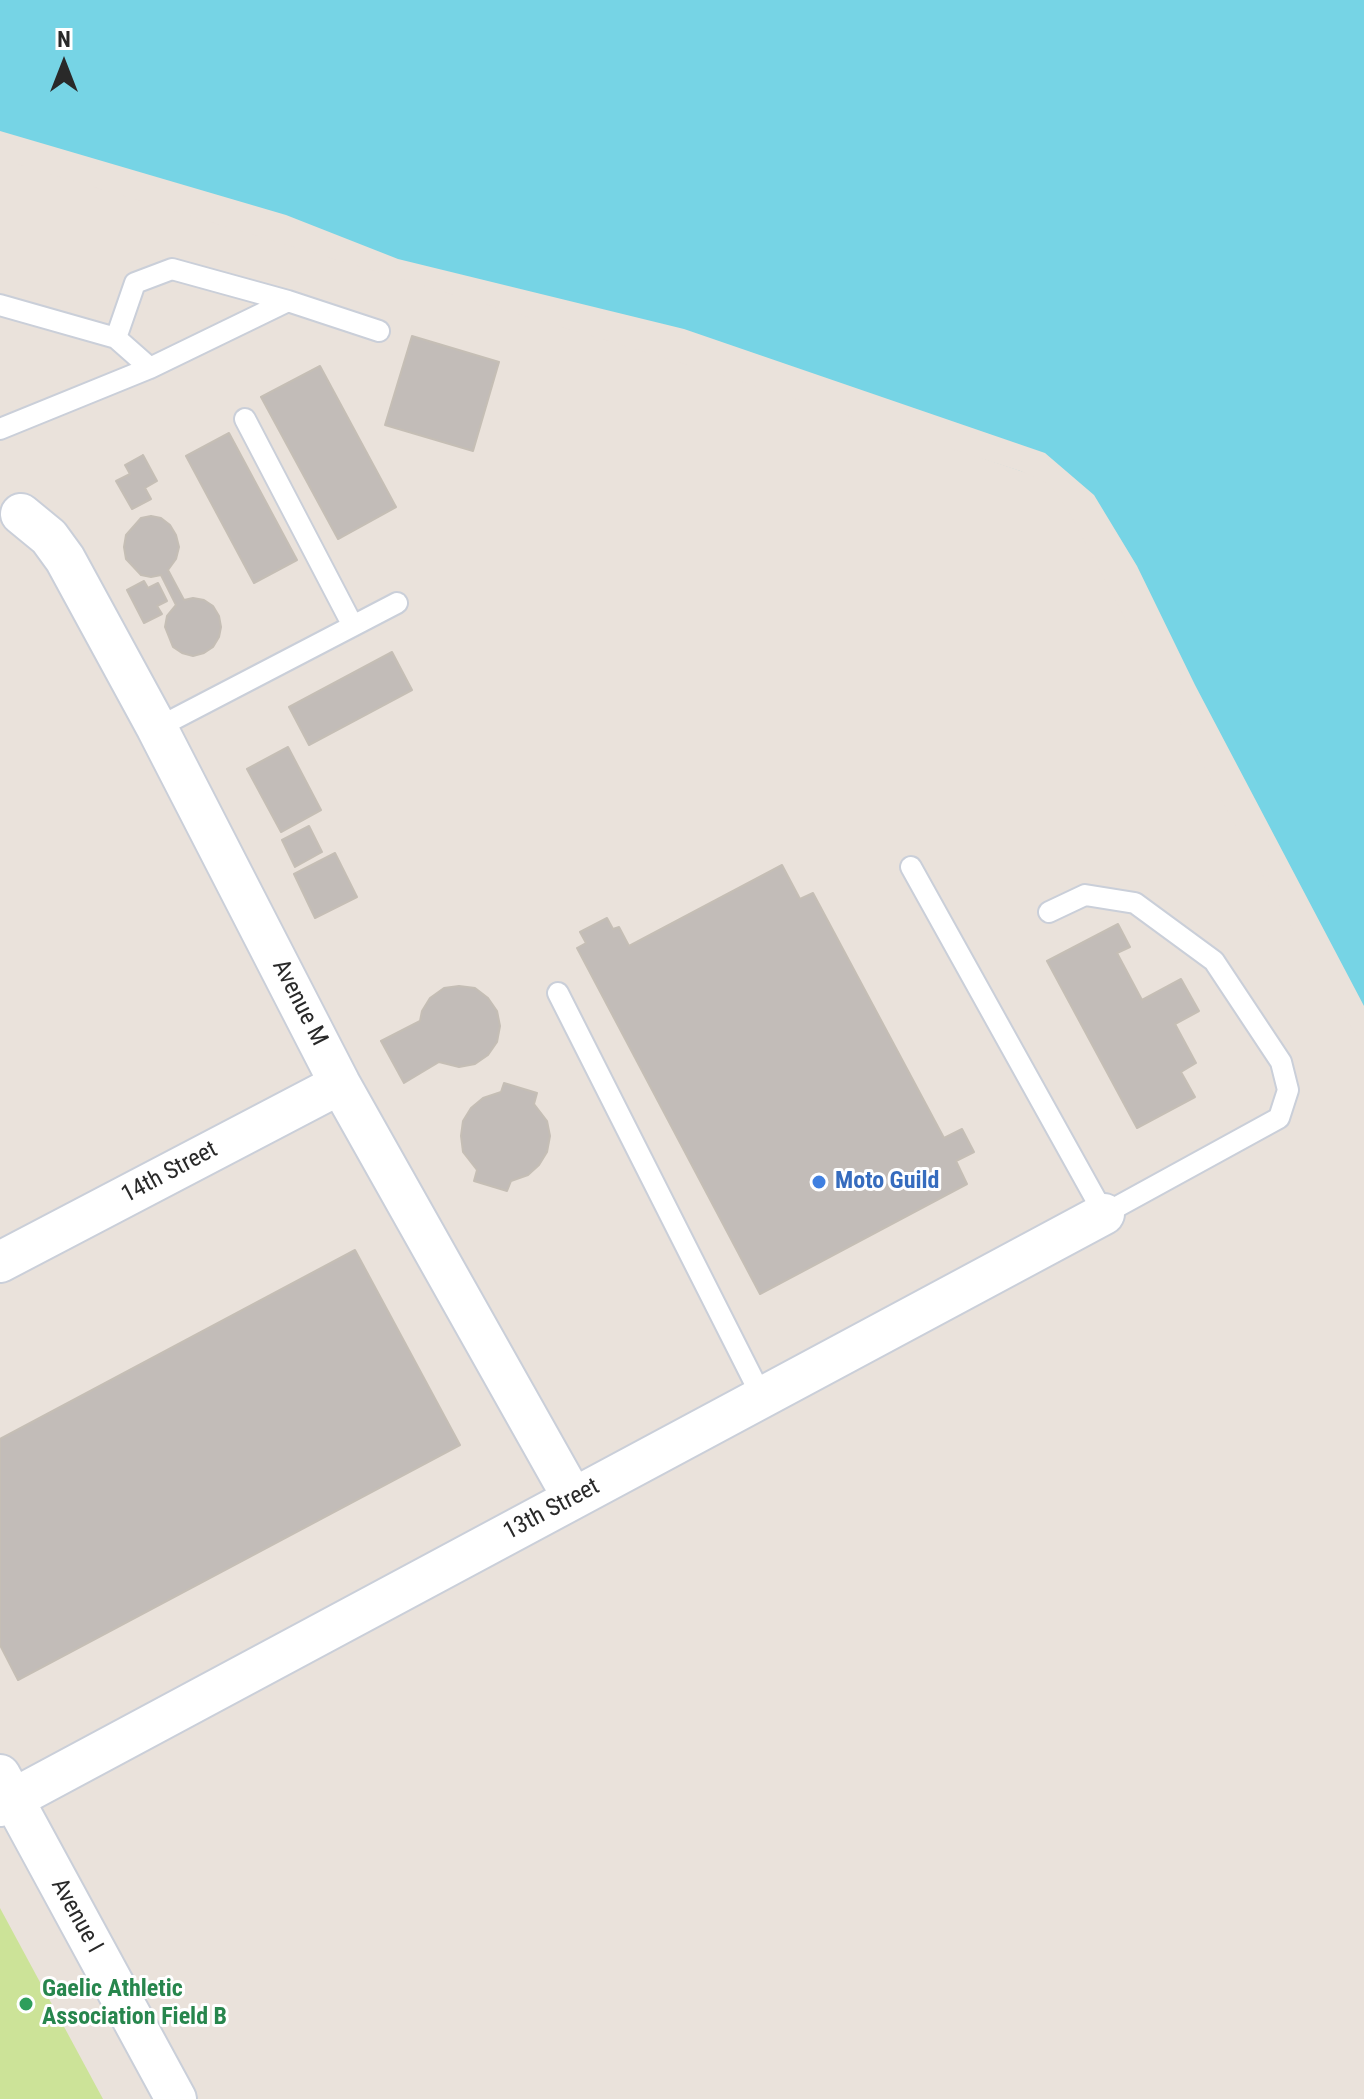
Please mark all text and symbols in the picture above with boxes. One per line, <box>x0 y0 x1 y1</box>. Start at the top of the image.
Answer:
north arrow <box>24 24 104 104</box>
text: N <box>57 27 71 52</box>
street label: Avenue M <box>265 955 333 1051</box>
street label: 14th Street <box>117 1136 223 1210</box>
place label: Moto Guild <box>835 1168 939 1196</box>
marker: Moto Guild <box>810 1173 828 1191</box>
street label: 13th Street <box>499 1473 605 1547</box>
street label: Avenue I <box>44 1874 108 1958</box>
place label: Gaelic Athletic Association Field B <box>42 1976 227 2032</box>
marker: Gaelic Athletic Association Field B <box>17 1995 35 2013</box>

